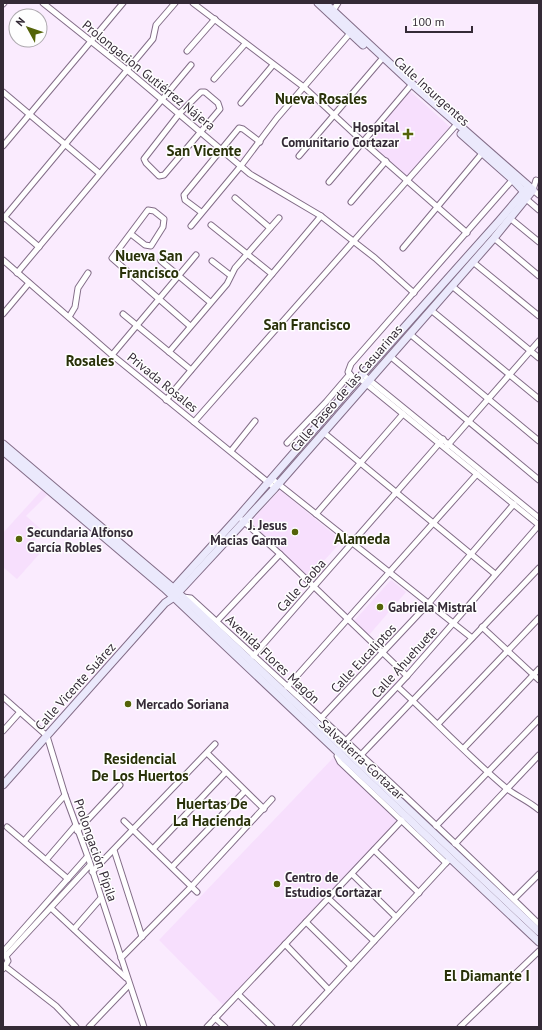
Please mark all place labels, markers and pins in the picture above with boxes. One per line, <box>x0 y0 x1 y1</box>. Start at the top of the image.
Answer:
place label: Hospital Comunitario Cortazar <box>281 119 399 151</box>
marker: Hospital Comunitario Cortazar <box>402 128 414 140</box>
place label: J. Jesus Macias Garma <box>210 517 287 549</box>
place label: Secundaria Alfonso García Robles <box>27 524 133 556</box>
marker: J. Jesus Macias Garma <box>290 527 300 537</box>
marker: Secundaria Alfonso García Robles <box>14 534 24 544</box>
place label: Gabriela Mistral <box>388 599 476 616</box>
marker: Gabriela Mistral <box>375 602 385 612</box>
place label: Mercado Soriana <box>136 696 229 713</box>
marker: Mercado Soriana <box>123 699 133 709</box>
place label: Centro de Estudios Cortazar <box>285 869 382 901</box>
marker: Centro de Estudios Cortazar <box>272 879 282 889</box>

